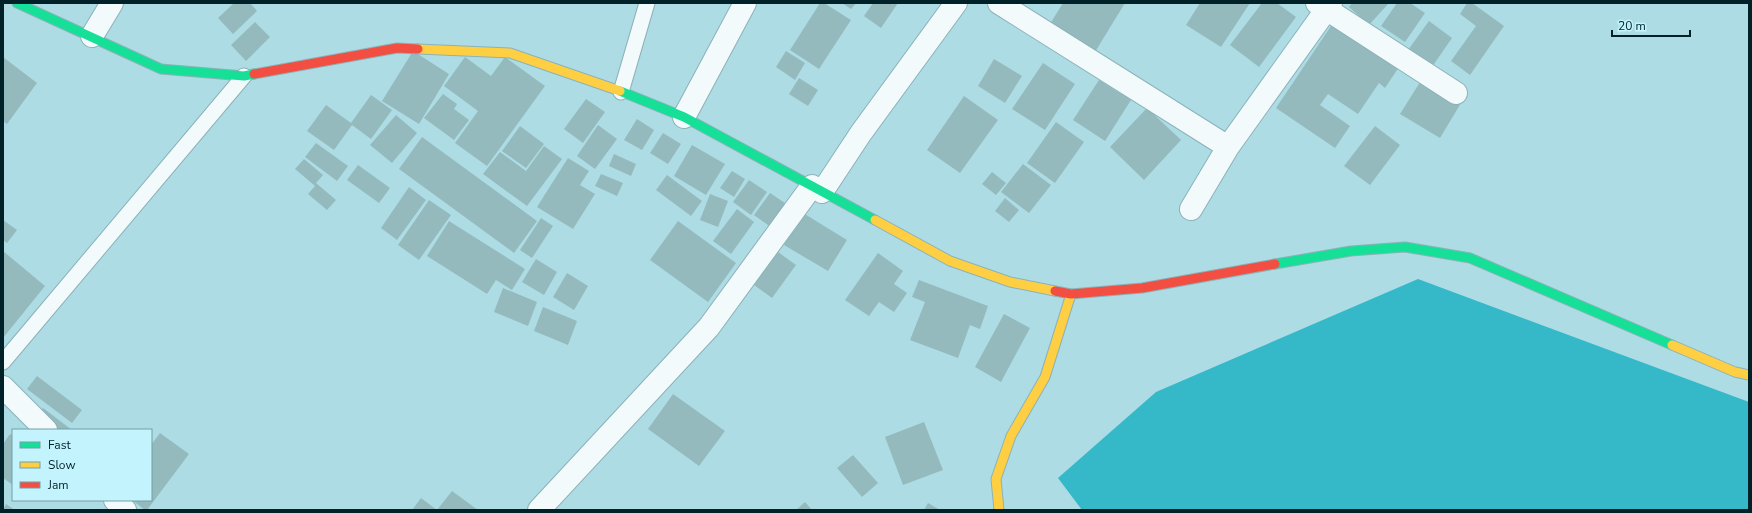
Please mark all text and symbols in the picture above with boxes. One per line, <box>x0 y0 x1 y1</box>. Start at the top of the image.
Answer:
scale bar <box>1612 12 1690 38</box>
text: 20 m <box>1618 18 1646 34</box>
legend <box>12 429 152 501</box>
text: Fast <box>48 437 71 453</box>
text: Slow <box>48 457 76 473</box>
text: Jam <box>47 477 69 493</box>

